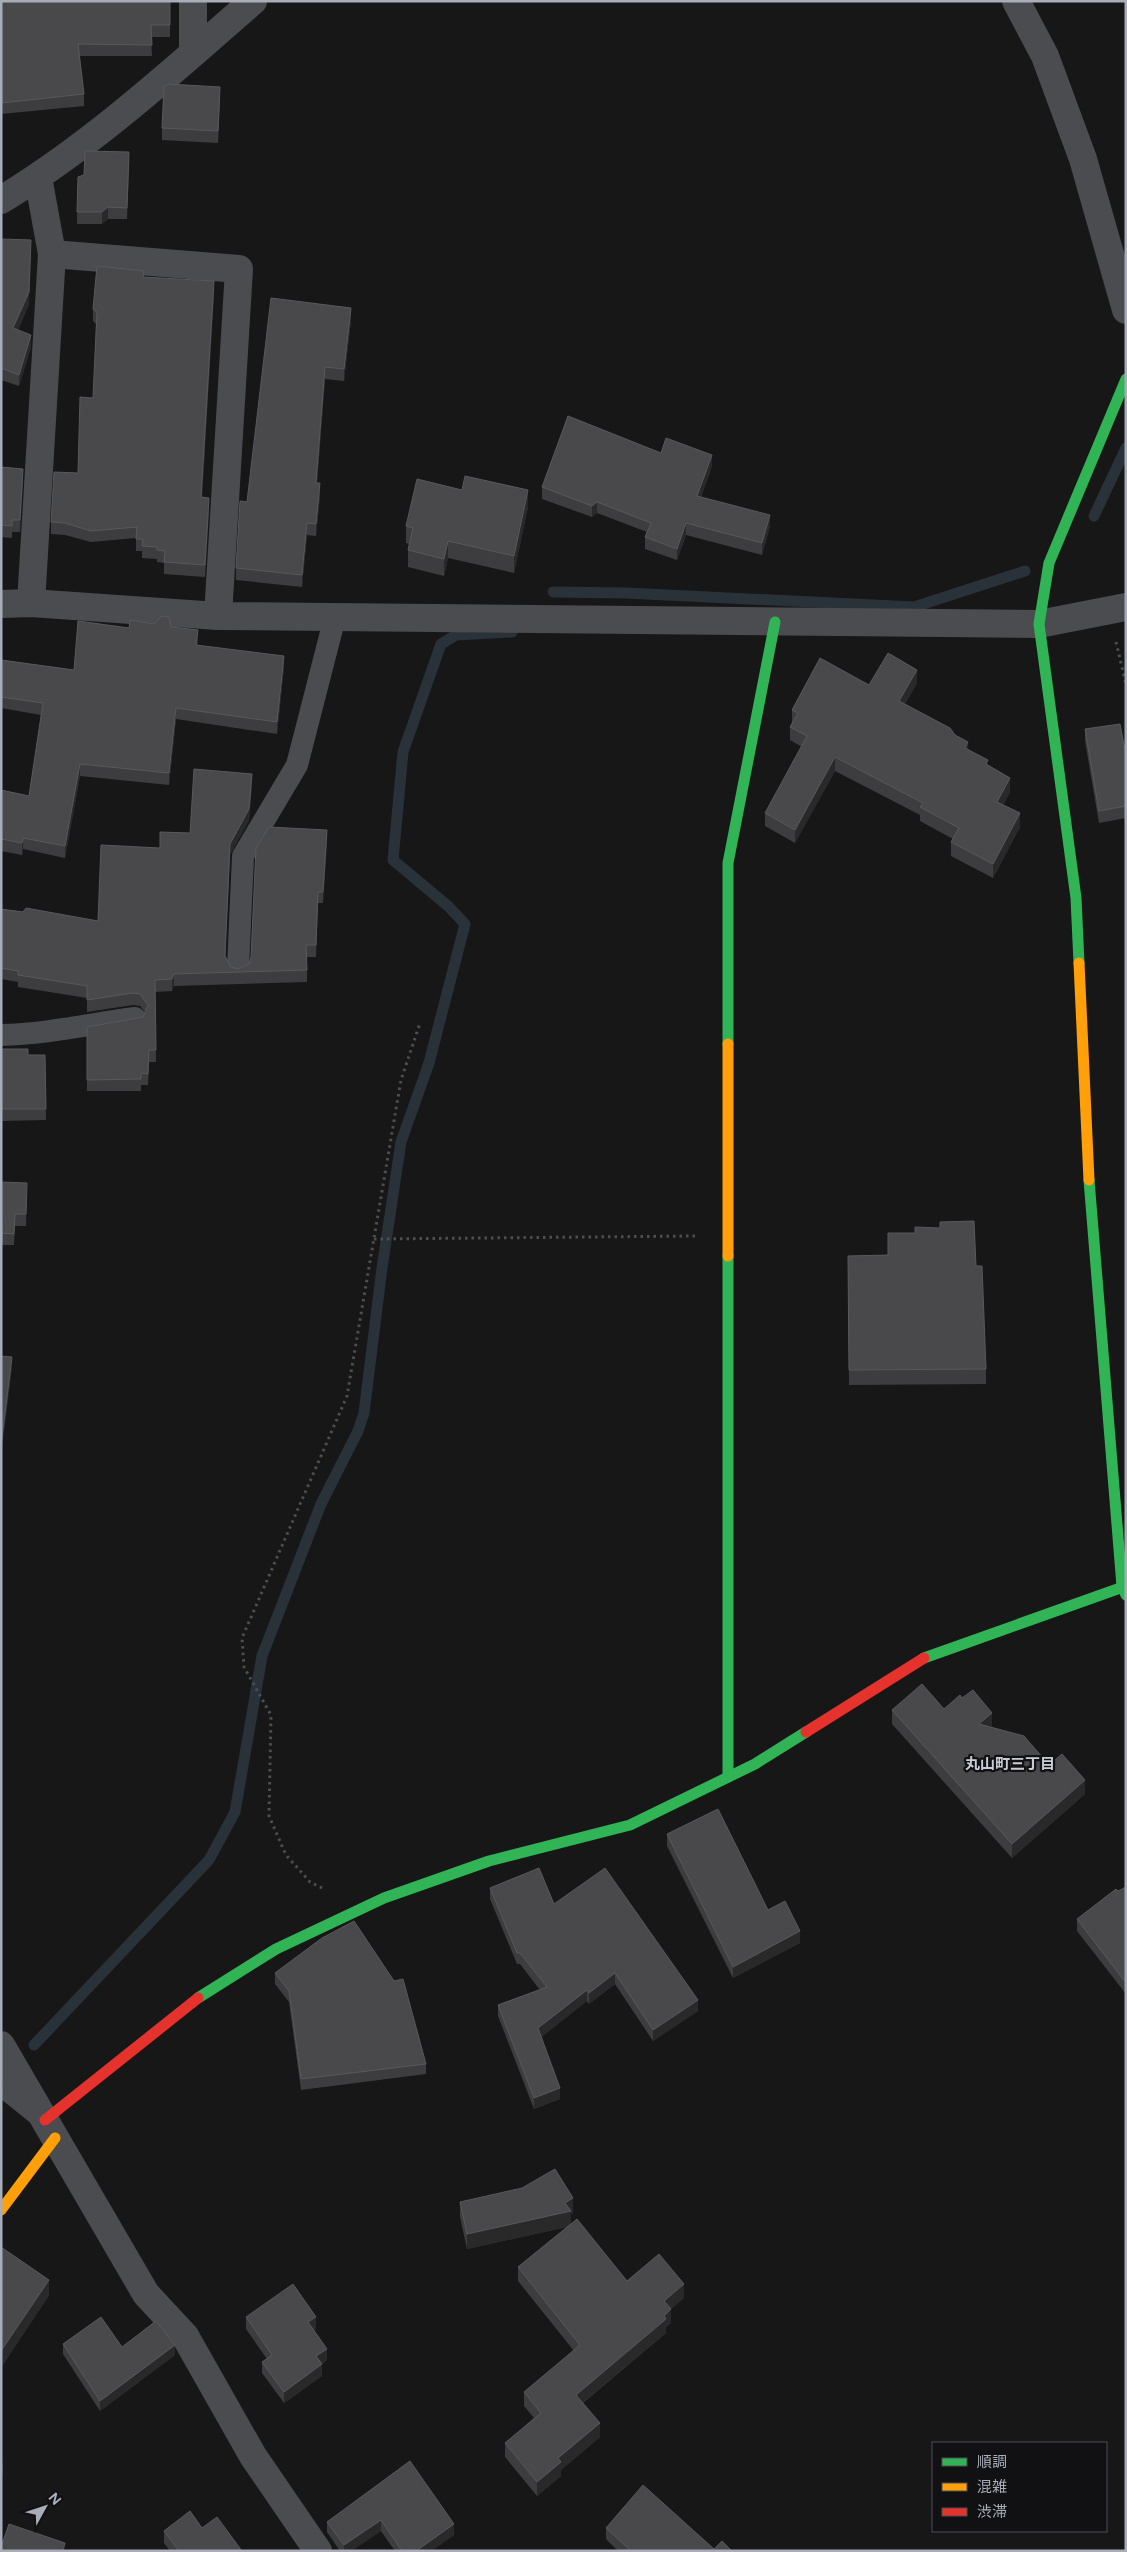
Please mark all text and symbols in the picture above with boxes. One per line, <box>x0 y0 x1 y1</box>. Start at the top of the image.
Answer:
district label: 丸山町三丁目 <box>965 1755 1055 1773</box>
legend <box>932 2442 1107 2532</box>
text: 順調 <box>977 2453 1007 2471</box>
text: 混雑 <box>977 2478 1007 2496</box>
north arrow <box>20 2482 70 2532</box>
text: N <box>45 2489 65 2509</box>
text: 渋滞 <box>977 2503 1007 2521</box>

